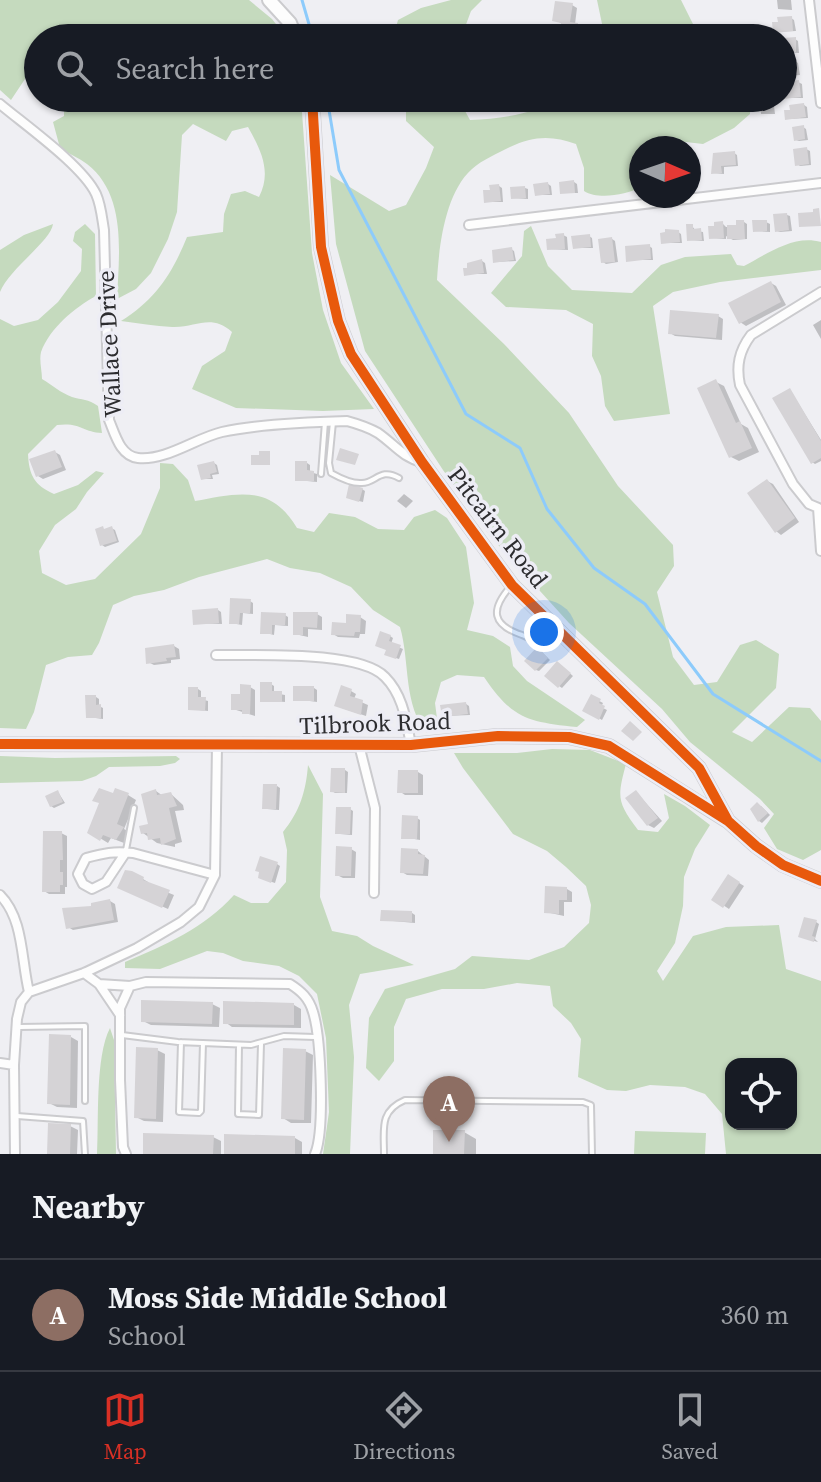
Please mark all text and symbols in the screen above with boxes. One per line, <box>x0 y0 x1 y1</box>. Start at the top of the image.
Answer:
search box <box>24 24 797 112</box>
icon: search <box>52 46 96 90</box>
text: Search here <box>116 48 274 89</box>
north arrow <box>629 136 701 208</box>
street label: Wallace Drive <box>89 270 129 418</box>
street label: Pitcairn Road <box>440 460 556 595</box>
your location <box>524 612 564 652</box>
street label: Tilbrook Road <box>299 704 452 742</box>
map controls <box>725 1058 797 1130</box>
button: locate <box>725 1058 797 1130</box>
pin: A <box>423 1076 475 1142</box>
text: Nearby <box>32 1183 145 1229</box>
text: Moss Side Middle School <box>108 1277 447 1318</box>
text: A <box>49 1297 67 1333</box>
text: 360 m <box>721 1297 789 1333</box>
text: School <box>108 1318 185 1354</box>
tab: Map <box>103 1388 147 1466</box>
tab: Directions <box>353 1388 455 1466</box>
tab: Saved <box>661 1388 718 1466</box>

